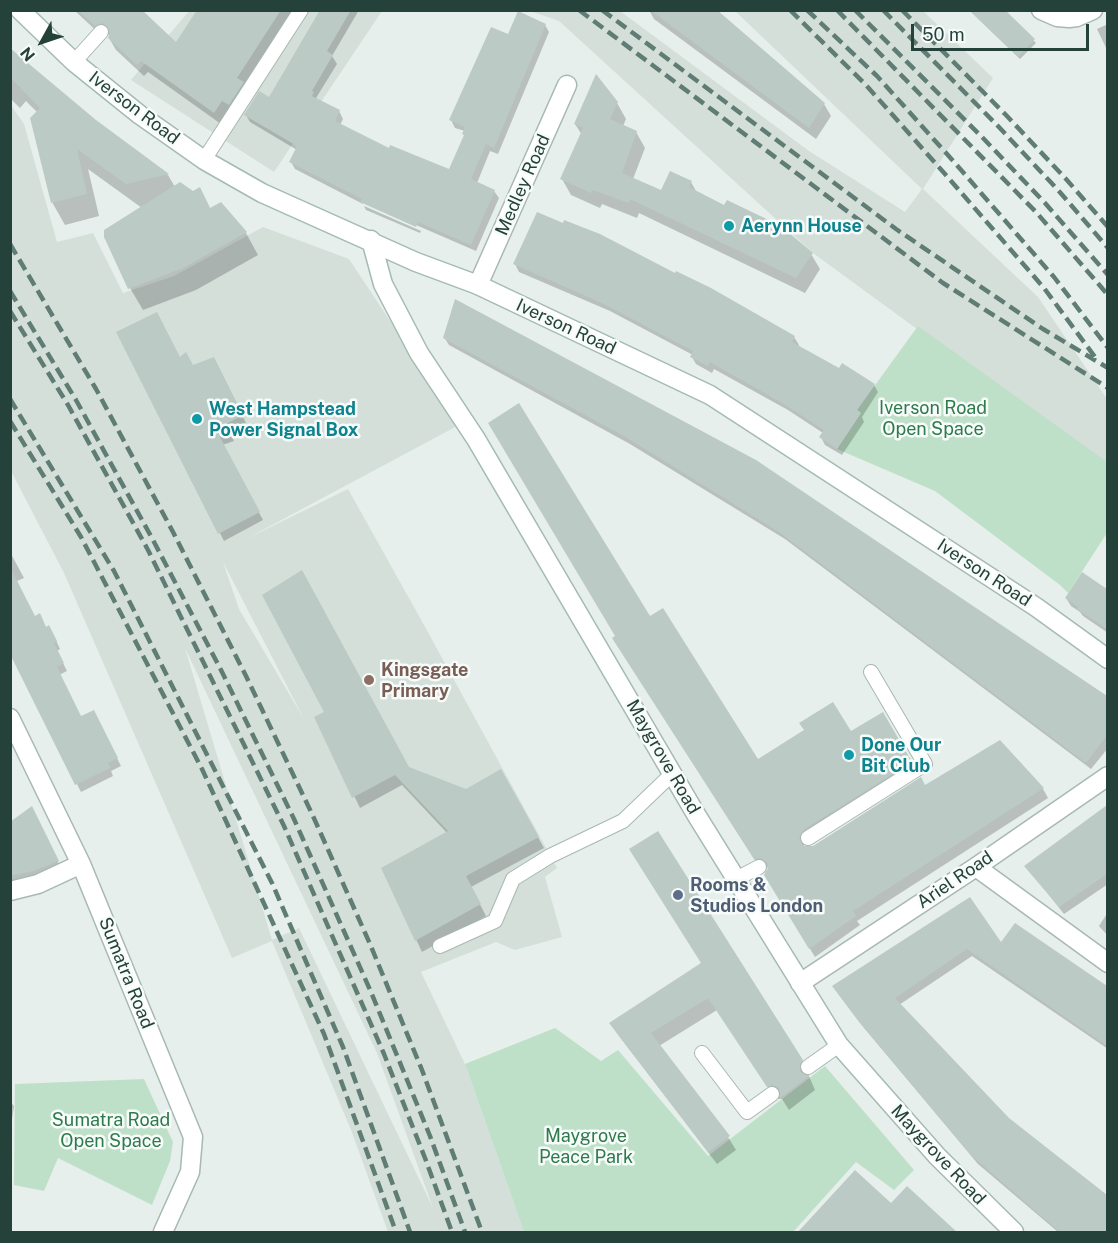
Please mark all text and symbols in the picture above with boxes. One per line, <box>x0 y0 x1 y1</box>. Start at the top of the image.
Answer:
north arrow <box>12 12 72 72</box>
scale bar <box>914 12 1092 50</box>
text: 50 m <box>922 24 965 45</box>
text: N <box>17 43 39 65</box>
street label: Iverson Road <box>84 67 184 149</box>
street label: Medley Road <box>491 131 555 239</box>
place label: Aerynn House <box>741 215 862 237</box>
marker: Aerynn House <box>722 219 736 233</box>
street label: Iverson Road <box>513 294 619 360</box>
park label: Iverson Road Open Space <box>879 397 987 440</box>
place label: West Hampstead Power Signal Box <box>209 398 358 440</box>
marker: West Hampstead Power Signal Box <box>190 412 204 426</box>
street label: Iverson Road <box>933 535 1035 611</box>
place label: Kingsgate Primary <box>381 659 468 702</box>
marker: Kingsgate Primary <box>362 673 376 687</box>
street label: Maygrove Road <box>621 696 705 818</box>
place label: Done Our Bit Club <box>861 734 941 777</box>
marker: Done Our Bit Club <box>842 748 856 762</box>
street label: Ariel Road <box>913 847 997 913</box>
place label: Rooms & Studios London <box>690 874 823 916</box>
marker: Rooms & Studios London <box>671 888 685 902</box>
street label: Sumatra Road <box>94 914 158 1032</box>
street label: Maygrove Road <box>886 1100 990 1210</box>
park label: Sumatra Road Open Space <box>52 1109 170 1152</box>
park label: Maygrove Peace Park <box>539 1125 633 1168</box>

